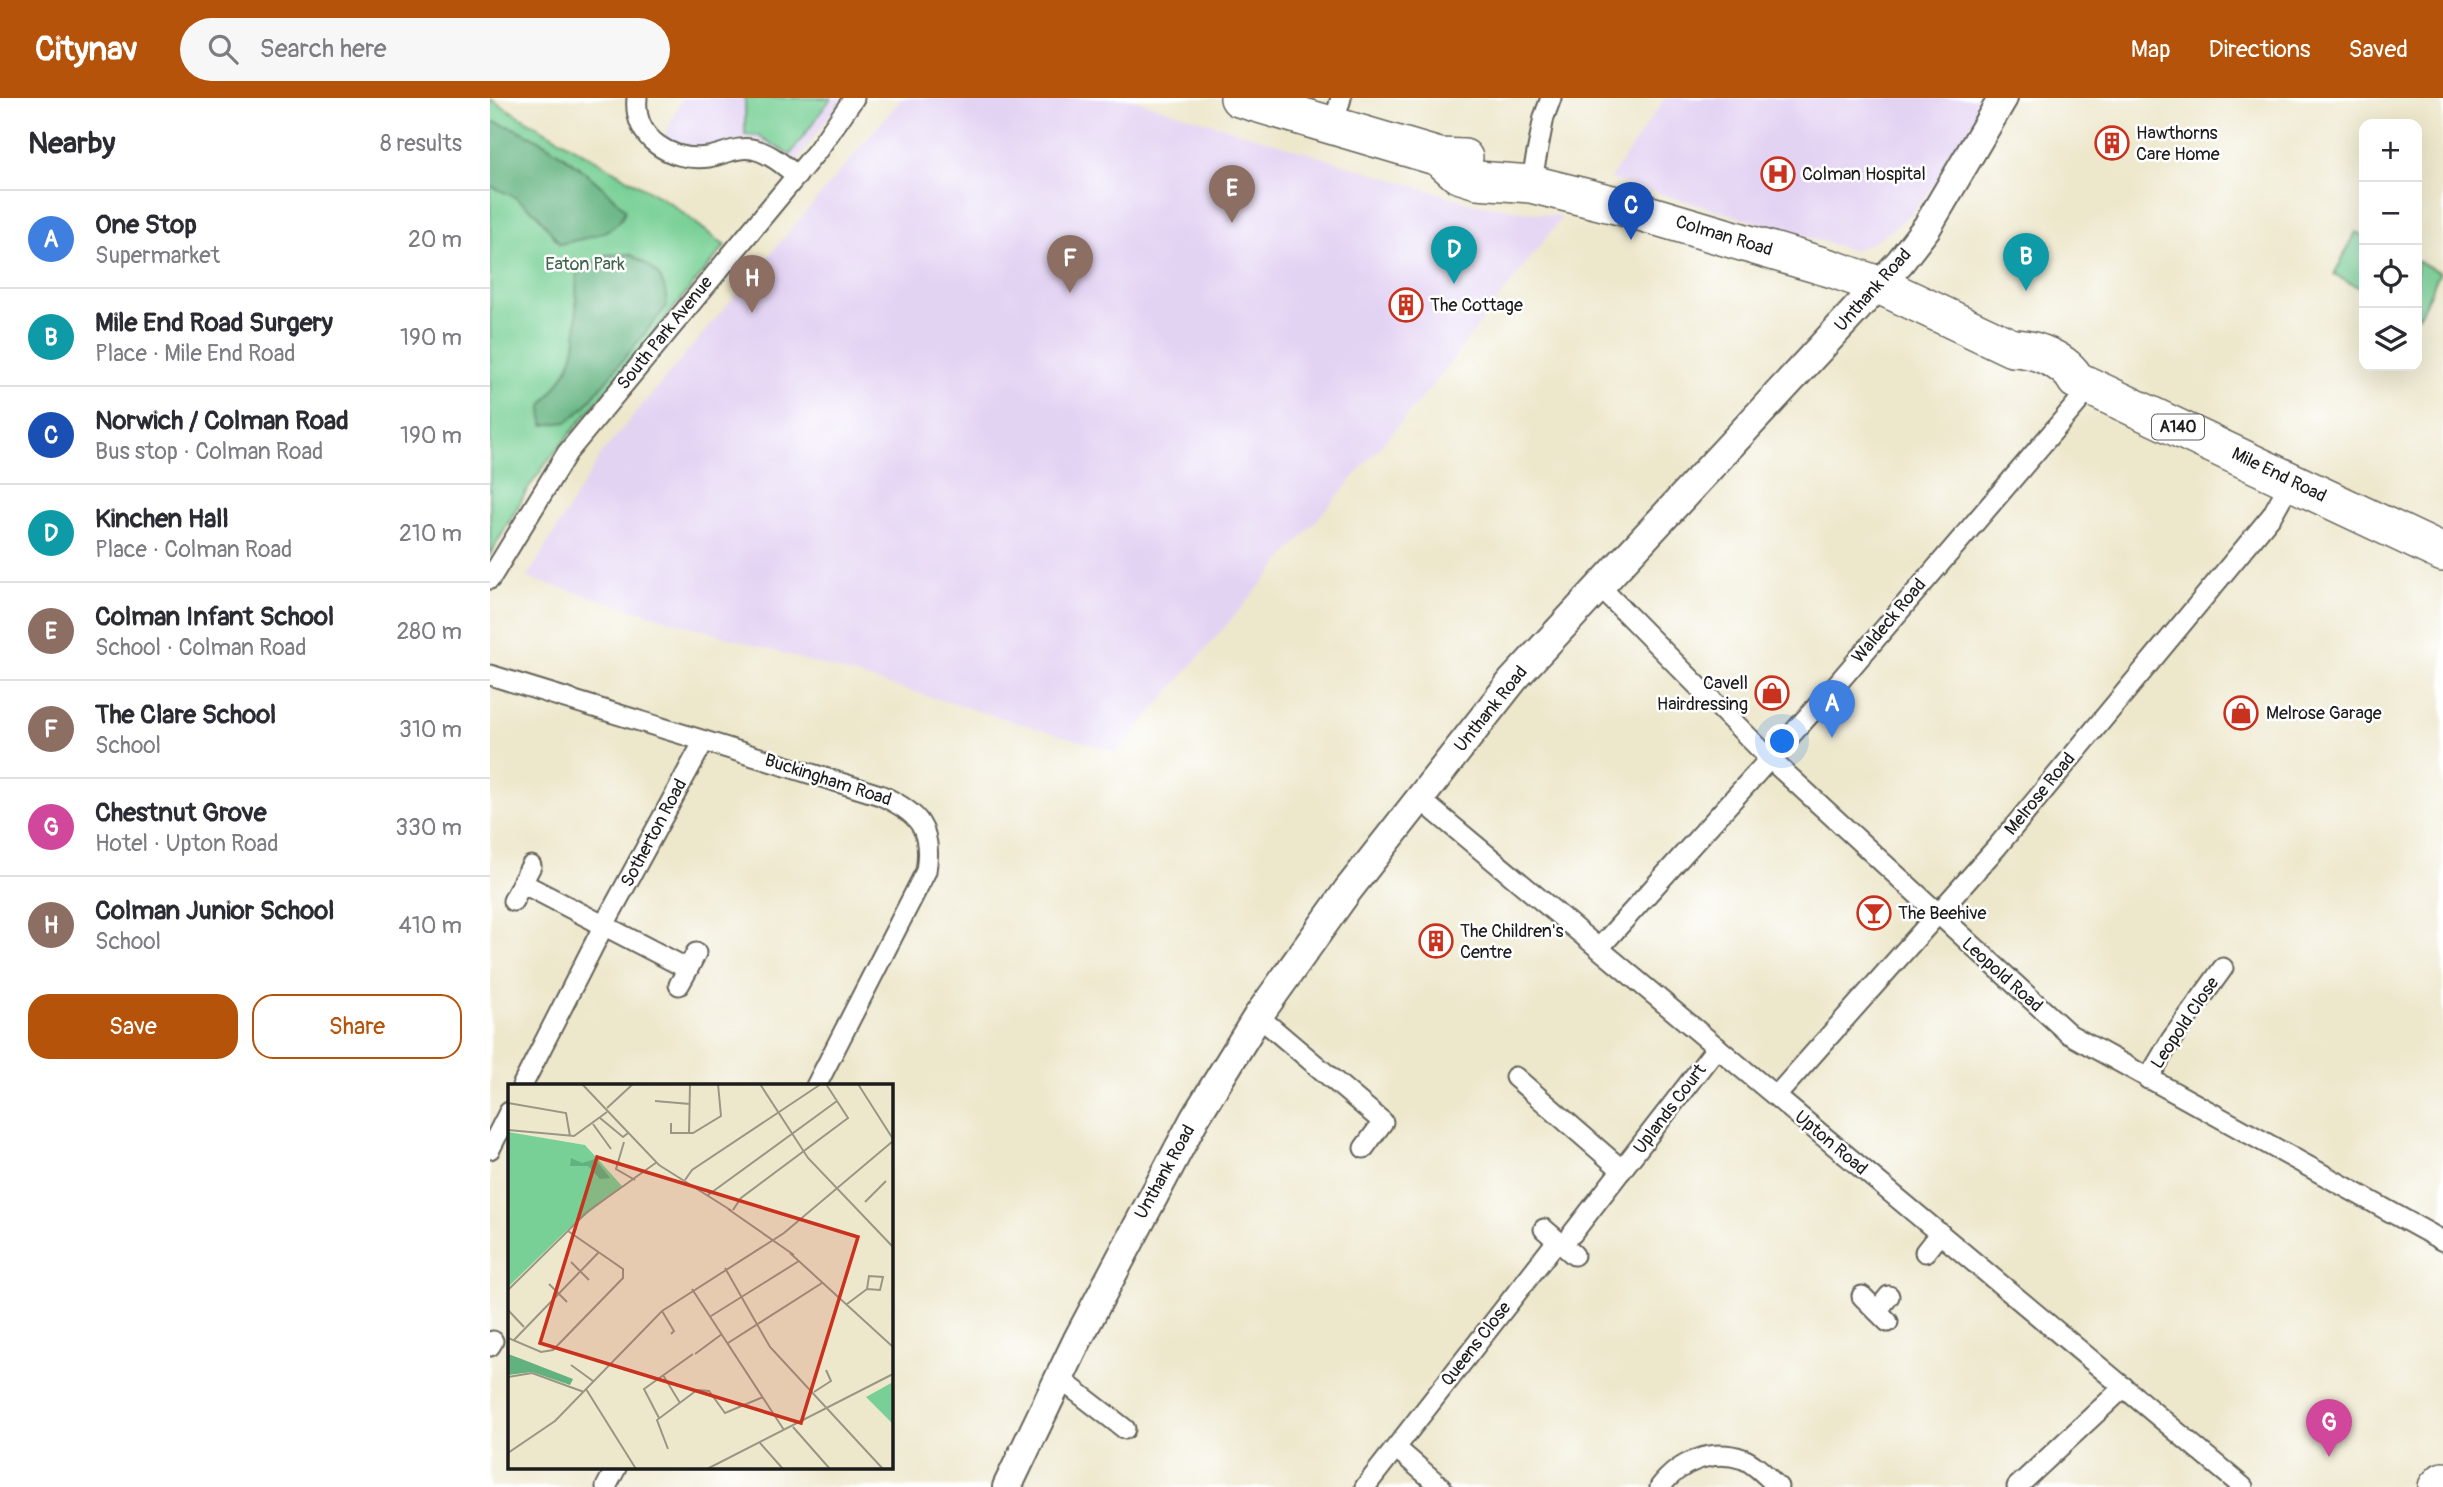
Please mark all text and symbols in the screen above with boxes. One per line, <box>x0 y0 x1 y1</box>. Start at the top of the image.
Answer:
search box <box>180 18 670 81</box>
text: Citynav <box>35 29 138 70</box>
icon: search <box>204 30 242 68</box>
text: Search here <box>260 33 386 65</box>
text: Map <box>2131 35 2171 64</box>
text: Directions <box>2209 35 2310 64</box>
text: Saved <box>2348 35 2408 64</box>
map controls <box>2359 119 2422 371</box>
button: + <box>2359 119 2422 182</box>
place label: Hawthorns Care Home <box>2136 122 2220 166</box>
building icon: Hawthorns Care Home <box>2093 124 2131 162</box>
text: Nearby <box>28 125 115 162</box>
text: 8 results <box>380 129 462 158</box>
hospital icon: Colman Hospital <box>1759 155 1797 193</box>
place label: Colman Hospital <box>1802 163 1926 186</box>
pin: E <box>1209 165 1255 223</box>
pin: C <box>1608 182 1654 240</box>
button: − <box>2359 182 2422 245</box>
text: One Stop <box>95 209 197 241</box>
street label: Colman Road <box>1673 210 1775 262</box>
text: A <box>44 225 58 254</box>
text: 20 m <box>408 225 462 254</box>
pin: D <box>1431 226 1477 284</box>
pin: B <box>2003 233 2049 291</box>
pin: F <box>1047 235 1093 293</box>
text: Supermarket <box>95 241 220 270</box>
street label: Unthank Road <box>1830 244 1916 336</box>
button: locate <box>2359 245 2422 308</box>
park label: Eaton Park <box>545 253 625 276</box>
pin: H <box>729 255 775 313</box>
street label: South Park Avenue <box>612 271 718 394</box>
building icon: The Cottage <box>1387 286 1425 324</box>
place label: The Cottage <box>1430 294 1523 317</box>
text: Mile End Road Surgery <box>95 307 333 339</box>
button: layers <box>2359 308 2422 371</box>
text: B <box>44 323 58 352</box>
text: 190 m <box>400 323 462 352</box>
text: Place · Mile End Road <box>95 339 296 368</box>
text: Norwich / Colman Road <box>95 405 349 437</box>
road number: A140 <box>2152 414 2204 440</box>
text: C <box>44 421 58 450</box>
text: 190 m <box>400 421 462 450</box>
text: Bus stop · Colman Road <box>95 437 323 466</box>
street label: Mile End Road <box>2228 442 2330 508</box>
text: Kinchen Hall <box>95 503 229 535</box>
text: D <box>44 519 58 548</box>
text: 210 m <box>399 519 462 548</box>
text: Place · Colman Road <box>95 535 292 564</box>
street label: Waldeck Road <box>1847 574 1931 668</box>
text: Colman Infant School <box>95 601 334 633</box>
text: E <box>45 617 57 646</box>
text: 280 m <box>396 617 462 646</box>
text: School · Colman Road <box>95 633 307 662</box>
street label: Unthank Road <box>1449 661 1533 757</box>
place label: Cavell Hairdressing <box>1657 672 1748 716</box>
shop icon: Cavell Hairdressing <box>1753 674 1791 712</box>
pin: A <box>1809 680 1855 738</box>
shop icon: Melrose Garage <box>2222 694 2260 732</box>
text: The Clare School <box>95 699 276 731</box>
place label: Melrose Garage <box>2266 702 2382 725</box>
text: F <box>44 715 58 744</box>
text: 310 m <box>399 715 462 744</box>
your location <box>1765 724 1799 758</box>
text: School <box>95 731 161 760</box>
street label: Melrose Road <box>2000 748 2080 840</box>
street label: Buckingham Road <box>762 749 894 811</box>
street label: Sotherton Road <box>616 775 692 891</box>
text: Chestnut Grove <box>95 797 267 829</box>
text: G <box>43 813 59 842</box>
text: 330 m <box>395 813 462 842</box>
text: Hotel · Upton Road <box>95 829 279 858</box>
bar icon: The Beehive <box>1855 894 1893 932</box>
text: Colman Junior School <box>95 895 334 927</box>
place label: The Beehive <box>1898 902 1987 925</box>
text: H <box>44 911 58 940</box>
text: 410 m <box>399 911 462 940</box>
place label: The Children's Centre <box>1460 920 1564 964</box>
building icon: The Children's Centre <box>1417 922 1455 960</box>
text: School <box>95 927 161 956</box>
street label: Leopold Road <box>1957 933 2047 1017</box>
street label: Leopold Close <box>2146 973 2224 1073</box>
button: Save <box>28 994 238 1059</box>
button: Share <box>252 994 462 1059</box>
street label: Uplands Court <box>1629 1059 1712 1159</box>
inset map <box>508 1084 892 1470</box>
street label: Upton Road <box>1790 1106 1872 1180</box>
street label: Unthank Road <box>1130 1121 1200 1223</box>
street label: Queens Close <box>1436 1297 1516 1391</box>
pin: G <box>2306 1399 2352 1457</box>

